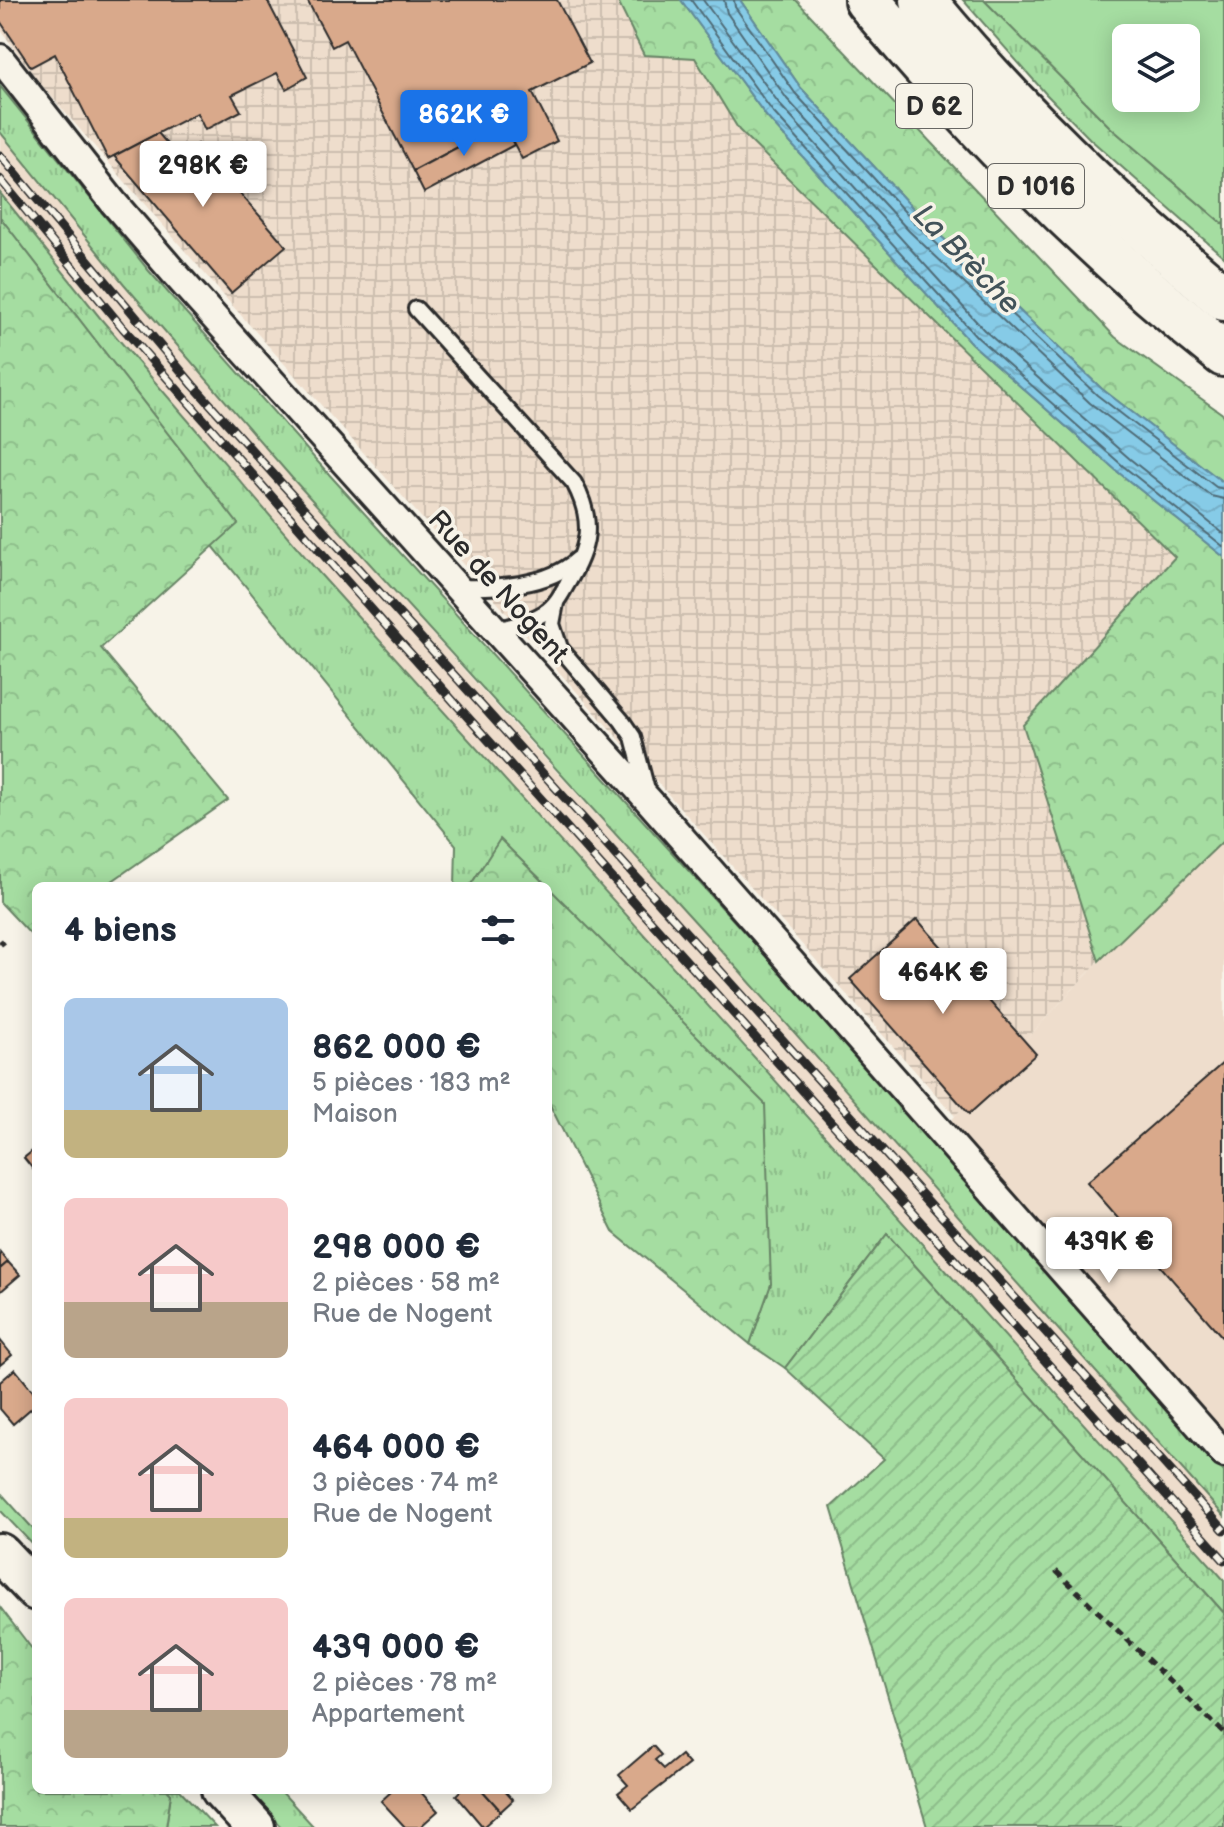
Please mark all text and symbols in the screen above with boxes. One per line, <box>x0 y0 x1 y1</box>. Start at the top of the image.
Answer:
map controls <box>1112 24 1200 112</box>
button: layers <box>1112 24 1200 112</box>
road number: D 62 <box>896 84 972 128</box>
pin: 862K € <box>399 90 529 158</box>
text: 862K € <box>418 100 510 131</box>
pin: 298K € <box>138 141 268 209</box>
text: 298K € <box>158 151 248 182</box>
road number: D 1016 <box>988 164 1084 208</box>
water label: La Brèche <box>905 197 1027 322</box>
street label: Rue de Nogent <box>421 504 575 670</box>
icon: filters <box>476 908 520 952</box>
text: 4 biens <box>64 910 177 951</box>
pin: 464K € <box>878 948 1008 1016</box>
text: 464K € <box>898 958 988 989</box>
text: 862 000 € <box>312 1027 481 1068</box>
icon: home <box>128 1030 224 1126</box>
text: 5 pièces · 183 m² <box>312 1068 511 1099</box>
text: Maison <box>312 1099 398 1130</box>
pin: 439K € <box>1044 1217 1174 1285</box>
text: 298 000 € <box>312 1227 480 1268</box>
text: 439K € <box>1064 1227 1154 1258</box>
icon: home <box>128 1230 224 1326</box>
text: 2 pièces · 58 m² <box>312 1268 500 1299</box>
text: Rue de Nogent <box>312 1299 492 1330</box>
text: 464 000 € <box>312 1427 480 1468</box>
icon: home <box>128 1430 224 1526</box>
text: 3 pièces · 74 m² <box>312 1468 499 1499</box>
text: Rue de Nogent <box>312 1499 492 1530</box>
text: 439 000 € <box>312 1627 479 1668</box>
icon: home <box>128 1630 224 1726</box>
text: 2 pièces · 78 m² <box>312 1668 497 1699</box>
text: Appartement <box>312 1699 465 1730</box>

